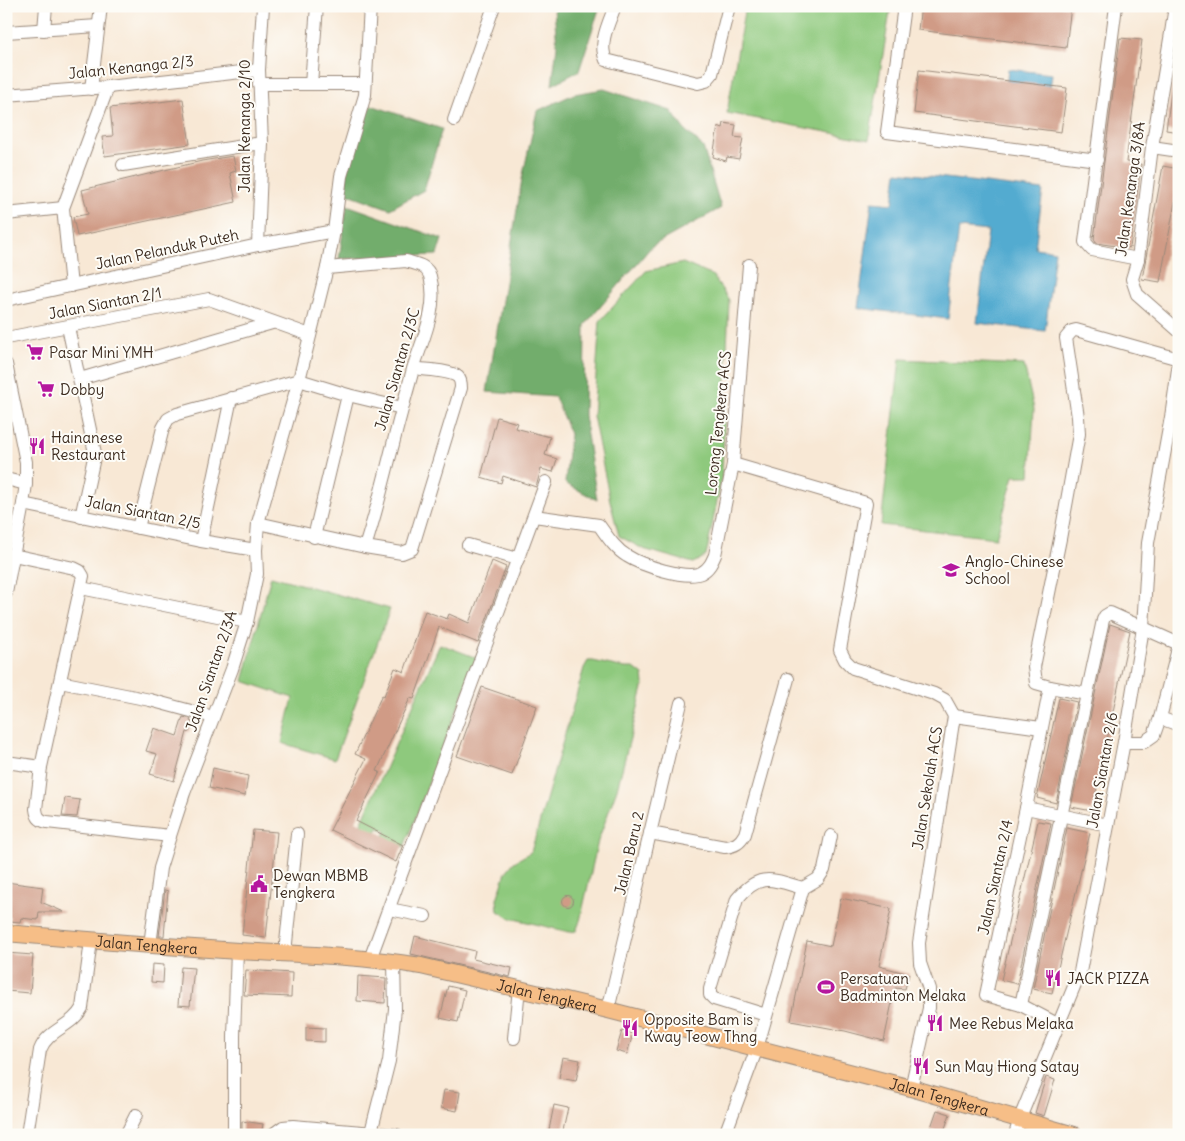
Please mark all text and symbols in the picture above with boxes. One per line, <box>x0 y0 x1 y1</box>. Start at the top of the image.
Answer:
street label: Jalan Kenanga 2/3 <box>67 51 195 83</box>
street label: Jalan Kenanga 2/10 <box>235 59 254 193</box>
street label: Jalan Kenanga 3/8A <box>1111 120 1149 258</box>
street label: Jalan Pelanduk Puteh <box>94 224 241 273</box>
street label: Jalan Siantan 2/1 <box>47 283 163 323</box>
street label: Jalan Siantan 2/3C <box>370 305 424 433</box>
supermarket icon: Pasar Mini YMH <box>25 342 45 362</box>
place label: Pasar Mini YMH <box>49 343 154 362</box>
street label: Lorong Tengkera ACS <box>701 350 735 496</box>
supermarket icon: Dobby <box>36 379 56 399</box>
place label: Dobby <box>60 380 104 399</box>
place label: Hainanese Restaurant <box>51 428 126 464</box>
restaurant icon: Hainanese Restaurant <box>27 436 47 456</box>
street label: Jalan Siantan 2/5 <box>84 491 202 533</box>
place label: Anglo-Chinese School <box>965 552 1063 588</box>
school or university icon: Anglo-Chinese School <box>941 560 961 580</box>
street label: Jalan Siantan 2/3A <box>181 608 241 734</box>
street label: Jalan Siantan 2/6 <box>1082 711 1122 829</box>
street label: Jalan Sekolah ACS <box>908 725 946 851</box>
street label: Jalan Baru 2 <box>610 809 648 897</box>
street label: Jalan Siantan 2/4 <box>974 817 1017 936</box>
place label: Dewan MBMB Tengkera <box>273 866 369 902</box>
public building icon: Dewan MBMB Tengkera <box>249 874 269 894</box>
street label: Jalan Tengkera <box>95 931 199 958</box>
restaurant icon: JACK PIZZA <box>1043 968 1063 988</box>
place label: Persatuan Badminton Melaka <box>840 969 967 1005</box>
place label: JACK PIZZA <box>1067 969 1150 988</box>
street label: Jalan Tengkera <box>495 975 600 1017</box>
sports icon: Persatuan Badminton Melaka <box>816 977 836 997</box>
place label: Opposite Bam is Kway Teow Thng <box>644 1010 757 1046</box>
restaurant icon: Mee Rebus Melaka <box>925 1013 945 1033</box>
place label: Mee Rebus Melaka <box>949 1014 1074 1033</box>
restaurant icon: Opposite Bam is Kway Teow Thng <box>620 1018 640 1038</box>
restaurant icon: Sun May Hiong Satay <box>911 1056 931 1076</box>
place label: Sun May Hiong Satay <box>935 1057 1079 1076</box>
street label: Jalan Tengkera <box>888 1073 992 1120</box>

